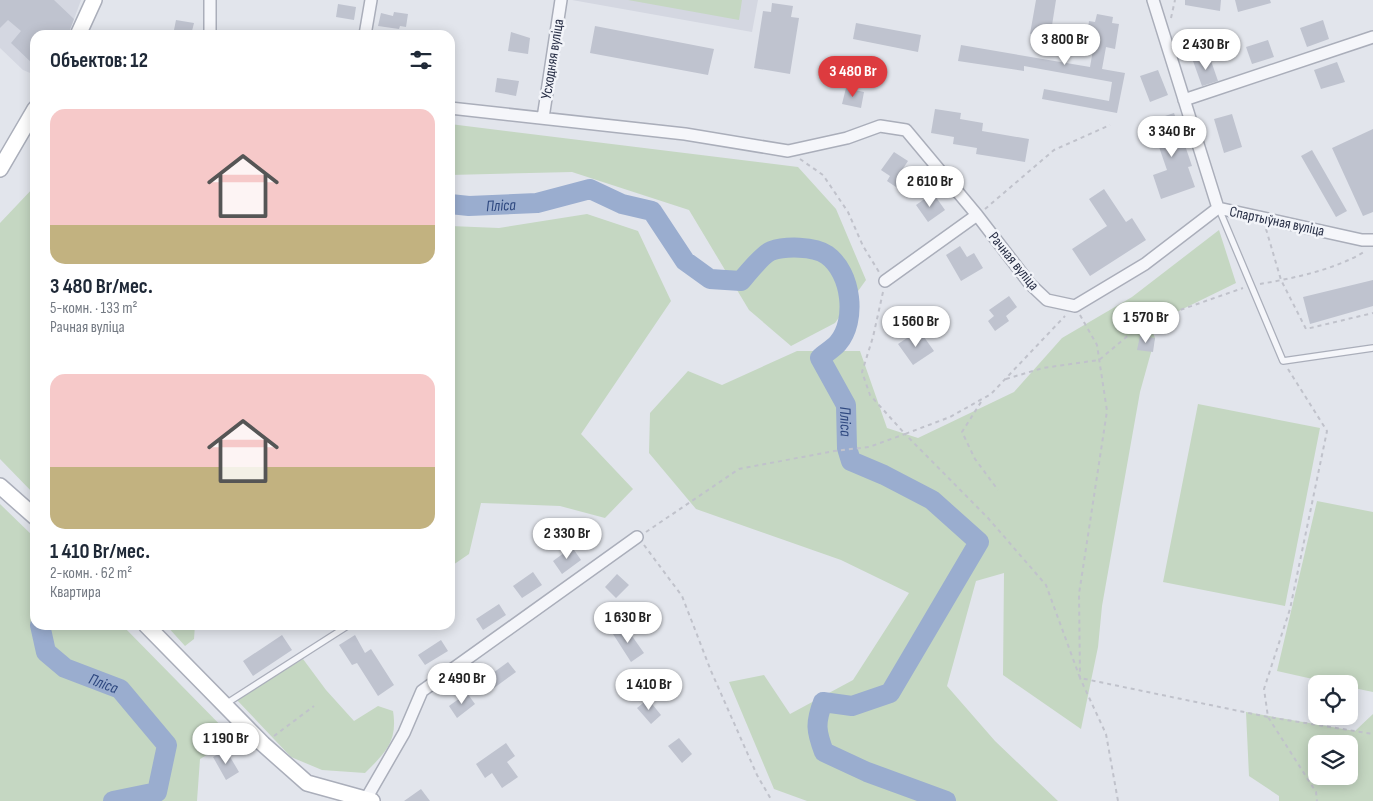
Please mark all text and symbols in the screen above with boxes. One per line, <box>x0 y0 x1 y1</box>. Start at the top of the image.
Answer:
street label: Усходняя вуліца <box>537 17 568 101</box>
pin: 3 800 Br <box>1013 23 1117 66</box>
pin: 2 430 Br <box>1154 28 1258 71</box>
text: 3 800 Br <box>1041 30 1089 49</box>
text: 2 430 Br <box>1183 35 1229 54</box>
icon: filters <box>407 46 435 74</box>
text: Объектов: 12 <box>50 48 148 73</box>
pin: 3 480 Br <box>801 56 905 98</box>
text: 3 480 Br <box>829 62 877 81</box>
pin: 3 340 Br <box>1120 116 1224 158</box>
text: 3 340 Br <box>1149 122 1196 141</box>
icon: home <box>198 141 288 231</box>
pin: 2 610 Br <box>878 166 982 208</box>
text: 2 610 Br <box>907 172 953 191</box>
water label: Пліса <box>486 196 517 216</box>
street label: Спартыўная вуліца <box>1228 202 1326 241</box>
street label: Рачная вуліца <box>984 228 1043 295</box>
text: 3 480 Br/мес. <box>50 274 153 299</box>
text: 5-комн. · 133 m² <box>50 299 137 318</box>
pin: 1 570 Br <box>1094 302 1198 344</box>
pin: 1 560 Br <box>864 306 968 348</box>
text: 1 570 Br <box>1123 308 1169 327</box>
text: 1 560 Br <box>893 312 939 331</box>
text: Рачная вуліца <box>50 318 125 337</box>
icon: home <box>198 406 288 496</box>
water label: Пліса <box>835 406 855 437</box>
pin: 2 330 Br <box>515 518 619 560</box>
text: 2 330 Br <box>544 524 590 543</box>
text: 1 410 Br/мес. <box>50 539 150 564</box>
text: 2-комн. · 62 m² <box>50 564 132 583</box>
text: Квартира <box>50 583 101 602</box>
pin: 1 630 Br <box>576 602 680 644</box>
text: 1 630 Br <box>605 608 651 627</box>
pin: 2 490 Br <box>410 662 514 705</box>
pin: 1 410 Br <box>597 668 701 711</box>
text: 2 490 Br <box>438 669 486 688</box>
water label: Пліса <box>86 670 121 699</box>
text: 1 410 Br <box>626 675 672 694</box>
map controls <box>1308 675 1358 785</box>
button: locate <box>1308 675 1358 725</box>
pin: 1 190 Br <box>174 722 278 765</box>
text: 1 190 Br <box>203 729 249 748</box>
button: layers <box>1308 735 1358 785</box>

